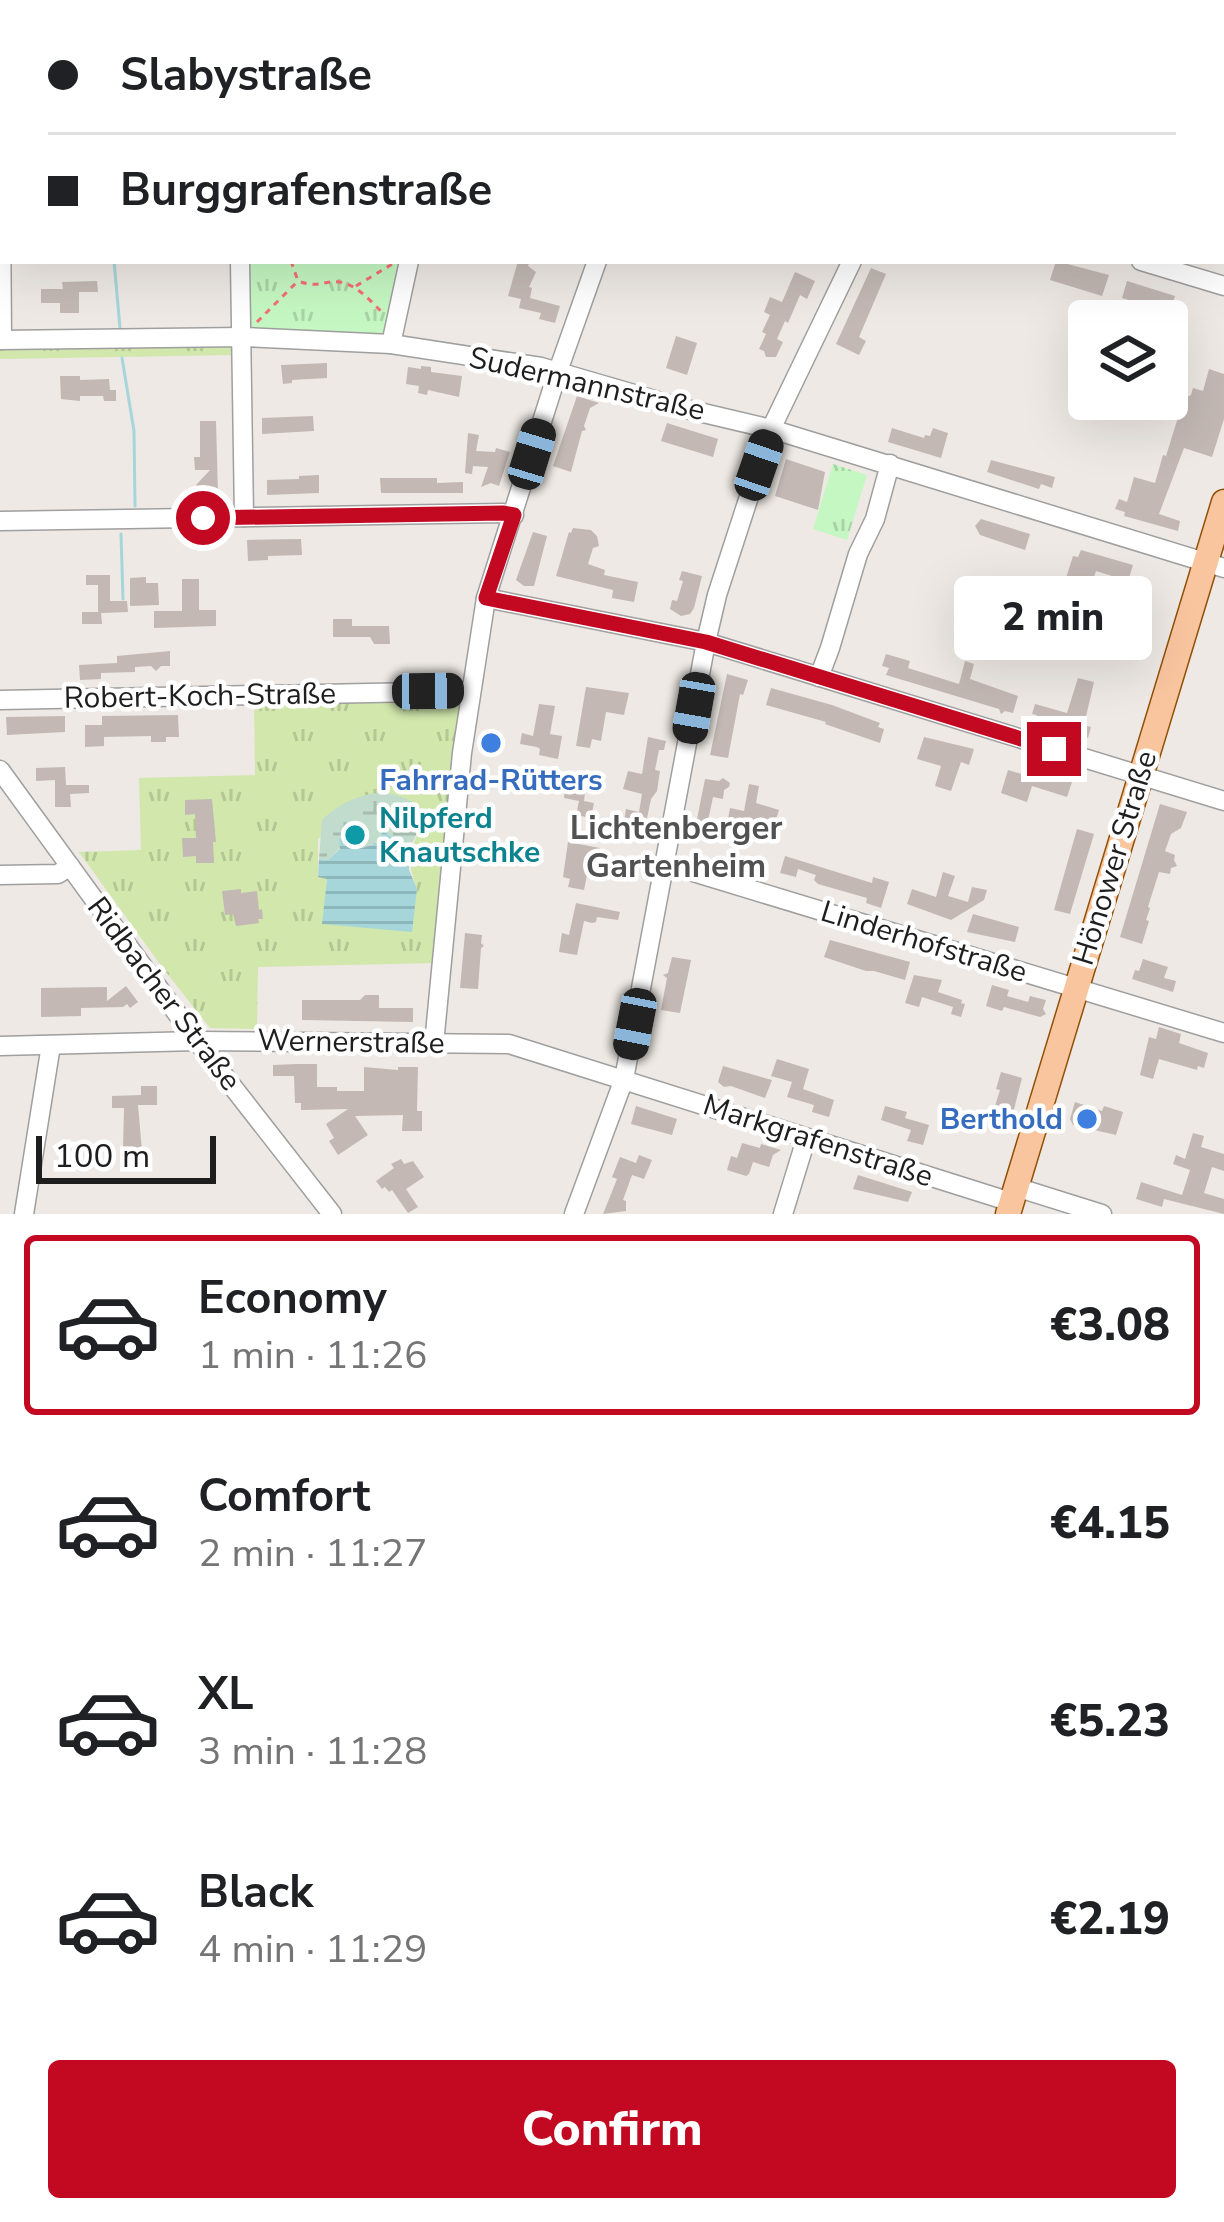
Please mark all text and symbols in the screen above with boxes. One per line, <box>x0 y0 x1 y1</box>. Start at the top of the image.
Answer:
text: Slabystraße <box>120 45 372 106</box>
text: Burggrafenstraße <box>120 160 492 221</box>
map controls <box>1068 300 1188 420</box>
button: layers <box>1068 300 1188 420</box>
street label: Sudermannstraße <box>465 337 709 431</box>
car <box>504 414 560 494</box>
car <box>730 425 788 505</box>
route start <box>176 491 230 545</box>
callout: 2 min <box>955 575 1153 659</box>
text: 2 min <box>1002 591 1104 644</box>
car <box>670 669 718 747</box>
car <box>392 672 464 710</box>
street label: Robert-Koch-Straße <box>64 673 336 719</box>
route end <box>1027 722 1081 776</box>
marker: Fahrrad-Rütters <box>478 730 504 756</box>
street label: Hönower Straße <box>1063 746 1167 970</box>
place label: Fahrrad-Rütters <box>379 760 603 801</box>
place label: Nilpferd Knautschke <box>379 798 540 873</box>
district label: Lichtenberger Gartenheim <box>570 806 782 889</box>
marker: Nilpferd Knautschke <box>342 822 368 848</box>
street label: Ridbacher Straße <box>78 889 250 1099</box>
street label: Linderhofstraße <box>816 891 1032 993</box>
car <box>610 985 660 1063</box>
street label: Wernerstraße <box>257 1020 445 1064</box>
street label: Markgrafenstraße <box>698 1085 938 1197</box>
place label: Berthold <box>940 1099 1063 1140</box>
marker: Berthold <box>1074 1106 1100 1132</box>
scale bar <box>36 1130 216 1183</box>
text: 100 m <box>54 1134 150 1179</box>
text: Economy <box>198 1268 387 1329</box>
icon: car <box>54 1271 162 1379</box>
text: €3.08 <box>1050 1295 1170 1356</box>
text: 1 min · 11:26 <box>198 1329 427 1382</box>
text: Comfort <box>198 1466 370 1527</box>
icon: car <box>54 1469 162 1577</box>
text: €4.15 <box>1050 1493 1170 1554</box>
text: 2 min · 11:27 <box>198 1527 427 1580</box>
text: XL <box>198 1664 254 1725</box>
icon: car <box>54 1667 162 1775</box>
text: €5.23 <box>1050 1691 1170 1752</box>
text: 3 min · 11:28 <box>198 1725 427 1778</box>
text: Black <box>198 1862 313 1923</box>
icon: car <box>54 1865 162 1973</box>
text: €2.19 <box>1050 1889 1170 1950</box>
text: 4 min · 11:29 <box>198 1923 427 1976</box>
button: Confirm <box>48 2060 1176 2198</box>

